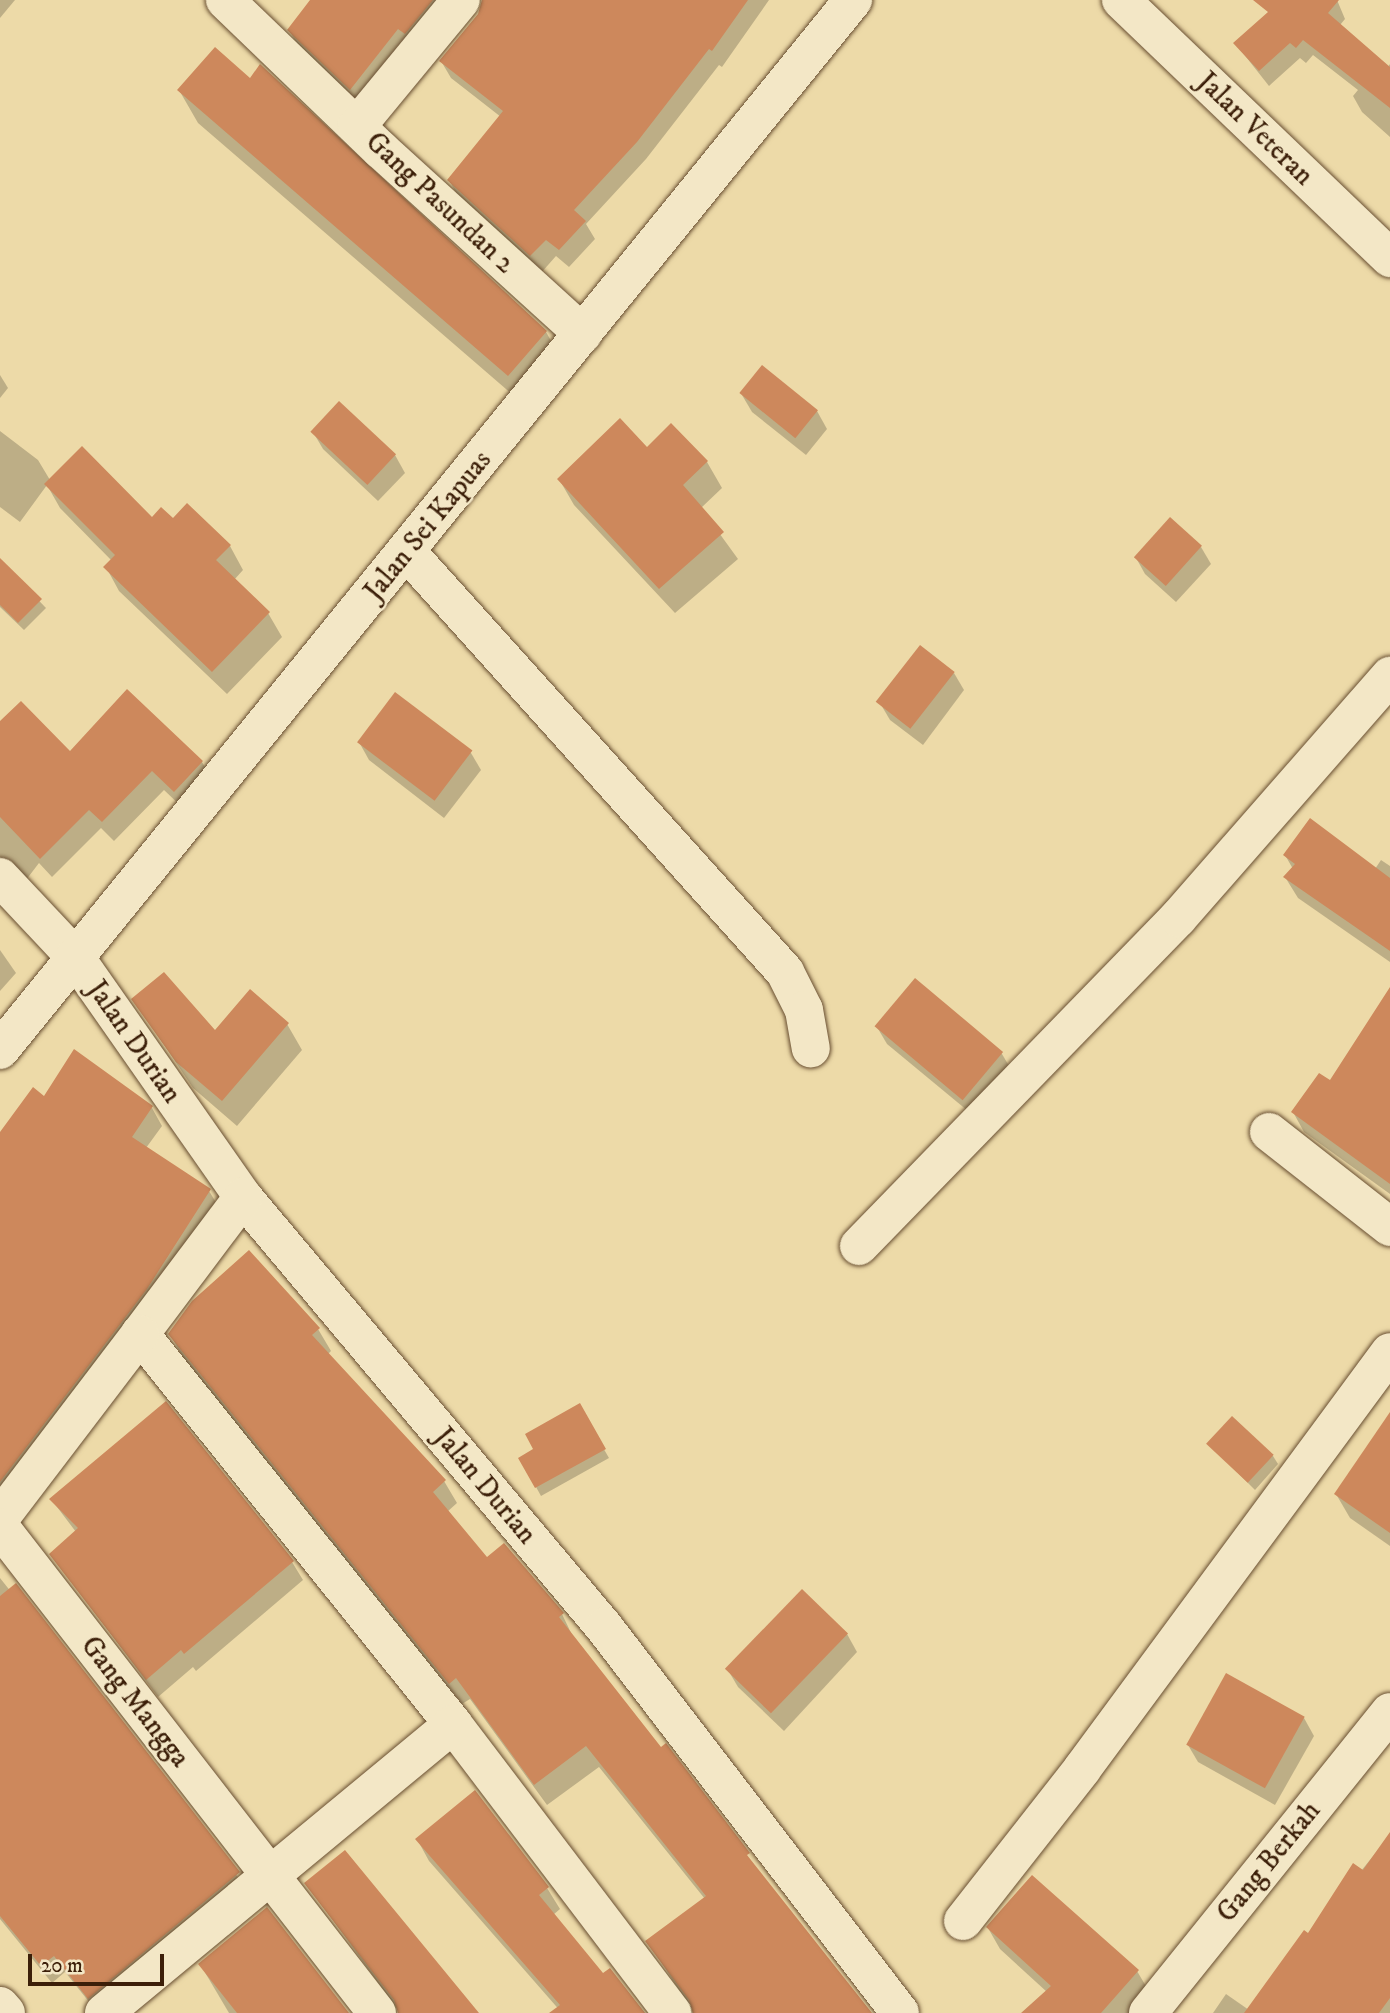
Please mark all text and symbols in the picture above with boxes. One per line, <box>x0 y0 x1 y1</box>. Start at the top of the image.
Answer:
street label: Jalan Veteran <box>1190 65 1320 193</box>
street label: Gang Pasundan 2 <box>358 125 522 281</box>
street label: Jalan Sei Kapuas <box>357 444 499 608</box>
street label: Jalan Durian <box>80 974 188 1110</box>
street label: Jalan Durian <box>427 1421 543 1551</box>
street label: Gang Mangga <box>73 1630 197 1774</box>
street label: Gang Berkah <box>1210 1795 1328 1929</box>
scale bar <box>32 1940 168 1984</box>
text: 20 m <box>41 1953 83 1979</box>

